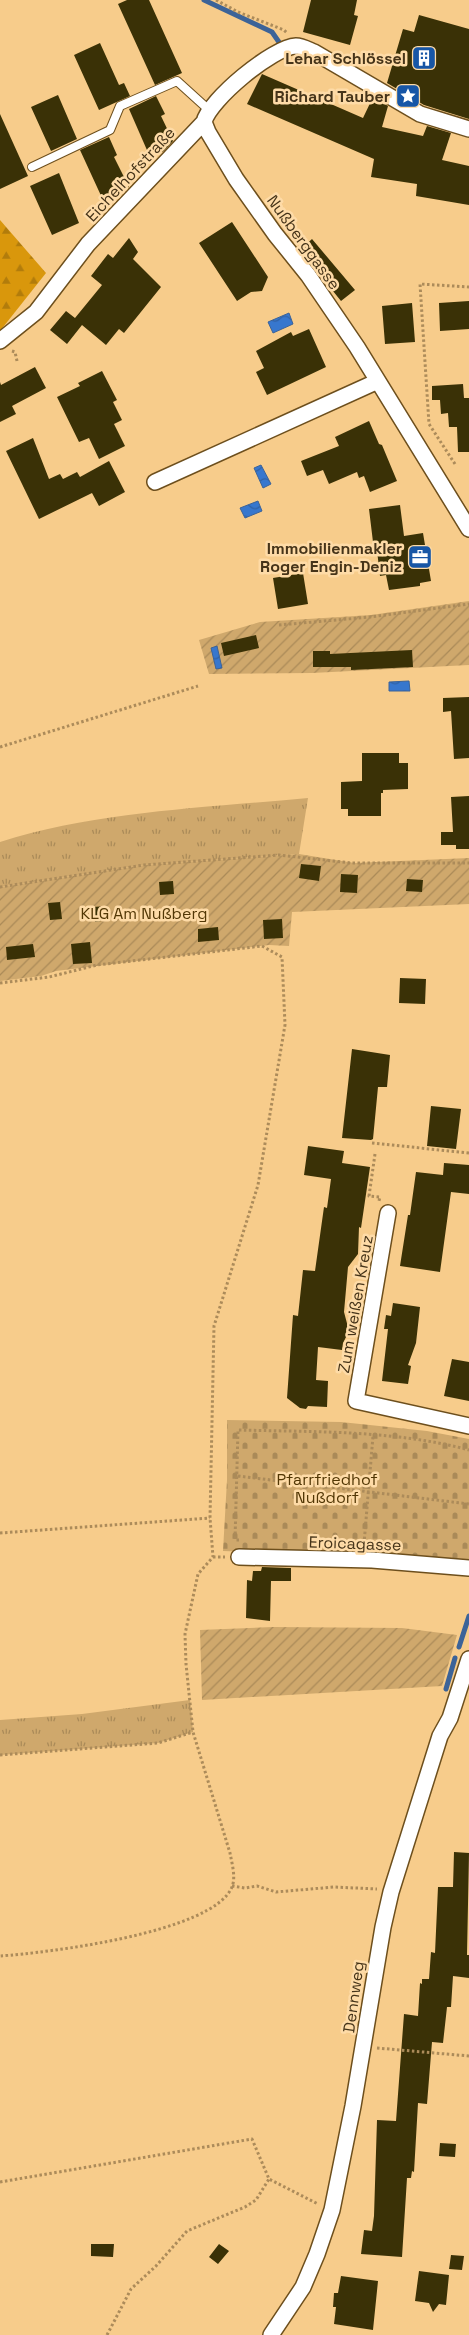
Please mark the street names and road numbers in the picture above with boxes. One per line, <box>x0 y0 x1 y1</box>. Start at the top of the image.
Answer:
street label: Eichelhofstraße <box>81 123 180 226</box>
street label: Nußberggasse <box>262 191 345 294</box>
street label: Zum weißen Kreuz <box>333 1234 378 1375</box>
street label: Eroicagasse <box>308 1531 402 1556</box>
street label: Dennweg <box>338 1960 369 2034</box>

